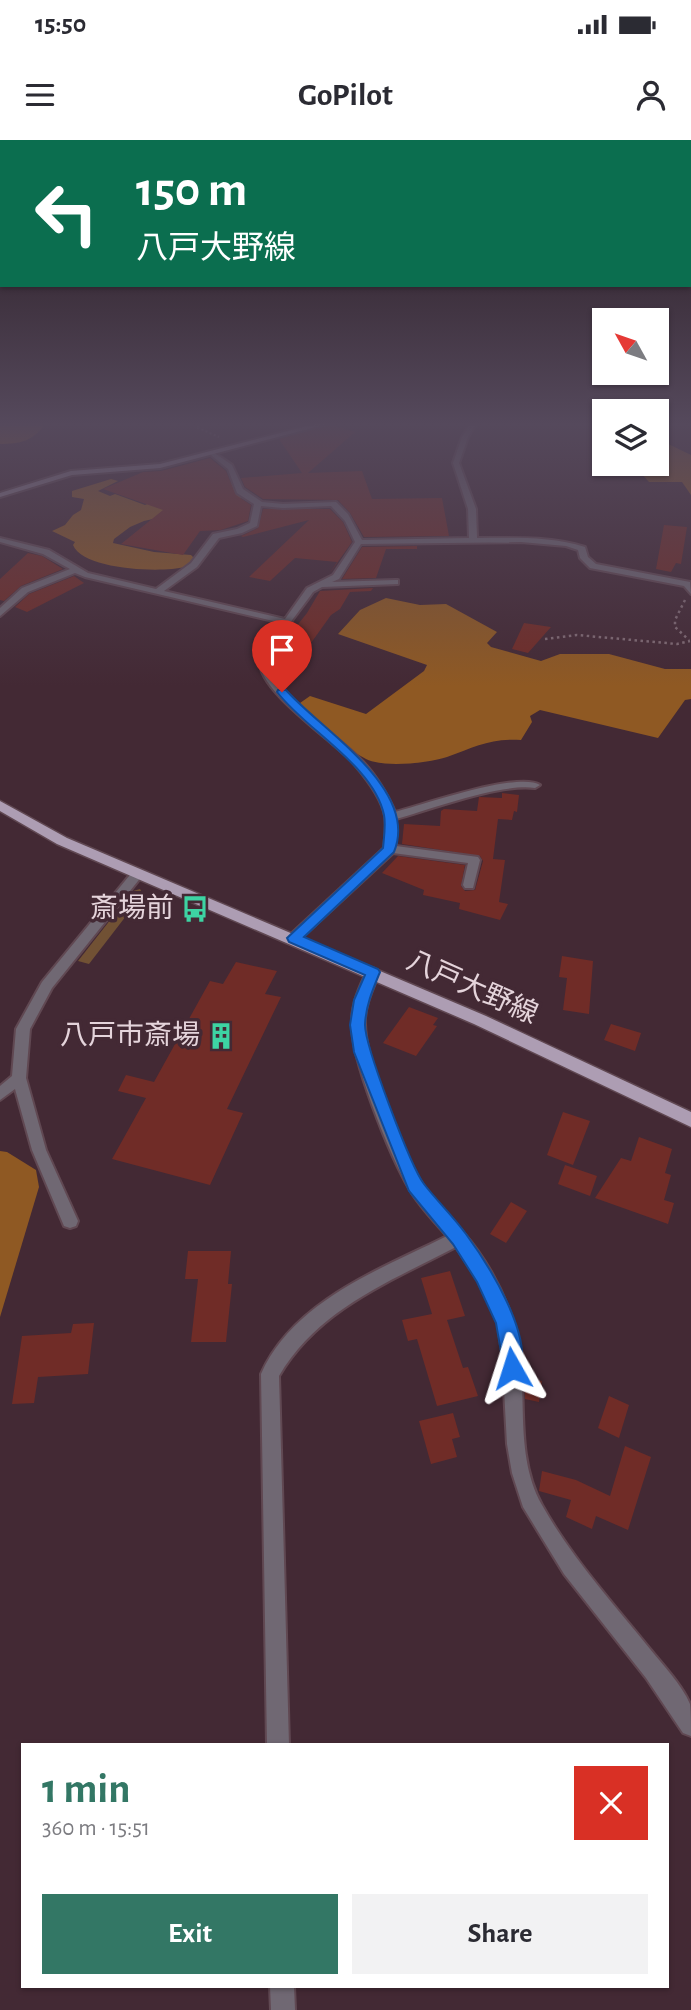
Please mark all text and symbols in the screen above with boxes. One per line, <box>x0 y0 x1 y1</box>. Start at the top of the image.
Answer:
text: 15:50 <box>35 11 86 37</box>
icon: menu <box>21 76 59 114</box>
icon: person <box>632 76 670 114</box>
text: GoPilot <box>298 79 393 111</box>
text: 150 m <box>136 166 247 215</box>
icon: left <box>21 168 112 259</box>
text: 八戸大野線 <box>136 232 296 264</box>
north arrow <box>592 308 668 385</box>
map controls <box>592 308 669 476</box>
button: layers <box>592 399 669 476</box>
pin <box>252 620 312 692</box>
icon: arrive <box>263 631 301 669</box>
place label: 斎場前 <box>90 893 174 923</box>
bus stop icon: 斎場前 <box>180 894 210 924</box>
street label: 八戸大野線 <box>402 945 542 1029</box>
place label: 八戸市斎場 <box>60 1020 200 1050</box>
building icon: 八戸市斎場 <box>206 1021 236 1051</box>
position arrow <box>475 1331 549 1405</box>
button: close <box>574 1766 648 1840</box>
text: 1 min <box>42 1768 131 1810</box>
text: 360 m · 15:51 <box>42 1817 150 1840</box>
button: Exit <box>42 1894 338 1974</box>
button: Share <box>352 1894 648 1974</box>

